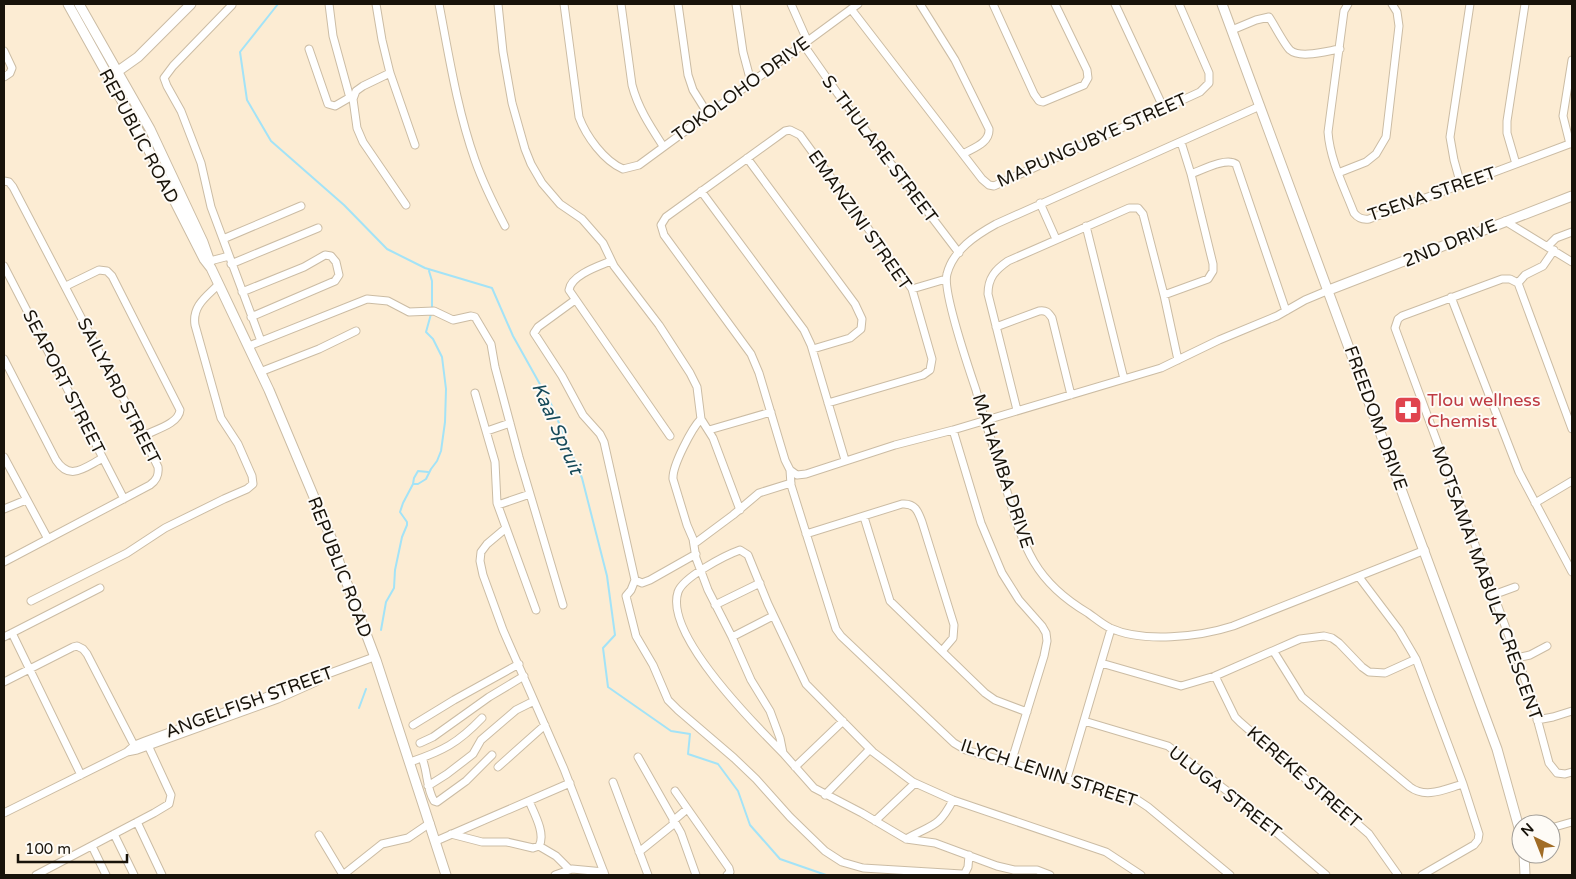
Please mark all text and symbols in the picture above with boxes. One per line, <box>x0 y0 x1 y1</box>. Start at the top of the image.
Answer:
street label: TOKOLOHO DRIVE <box>668 32 814 146</box>
street label: REPUBLIC ROAD <box>94 65 184 207</box>
street label: S. THULARE STREET <box>817 71 943 227</box>
street label: MAPUNGUBYE STREET <box>993 88 1191 192</box>
street label: EMANZINI STREET <box>803 146 917 294</box>
street label: TSENA STREET <box>1365 162 1499 226</box>
street label: 2ND DRIVE <box>1400 214 1500 272</box>
street label: SEAPORT STREET <box>18 306 110 458</box>
street label: SAILYARD STREET <box>73 314 165 468</box>
street label: FREEDOM DRIVE <box>1340 343 1412 493</box>
water label: Kaal Spruit <box>527 379 588 480</box>
place label: Tlou wellness Chemist <box>1427 389 1541 432</box>
street label: MAHAMBA DRIVE <box>968 391 1038 551</box>
pharmacy icon: Tlou wellness Chemist <box>1393 395 1423 425</box>
street label: MOTSAMAI MABULA CRESCENT <box>1427 443 1547 723</box>
street label: REPUBLIC ROAD <box>303 493 377 641</box>
street label: ANGELFISH STREET <box>162 661 336 743</box>
street label: KEREKE STREET <box>1242 721 1366 833</box>
street label: ILYCH LENIN STREET <box>958 734 1140 812</box>
street label: ULUGA STREET <box>1164 741 1286 843</box>
north arrow <box>1511 814 1561 864</box>
text: N <box>1518 820 1537 840</box>
scale bar <box>18 832 126 864</box>
text: 100 m <box>25 840 71 858</box>

